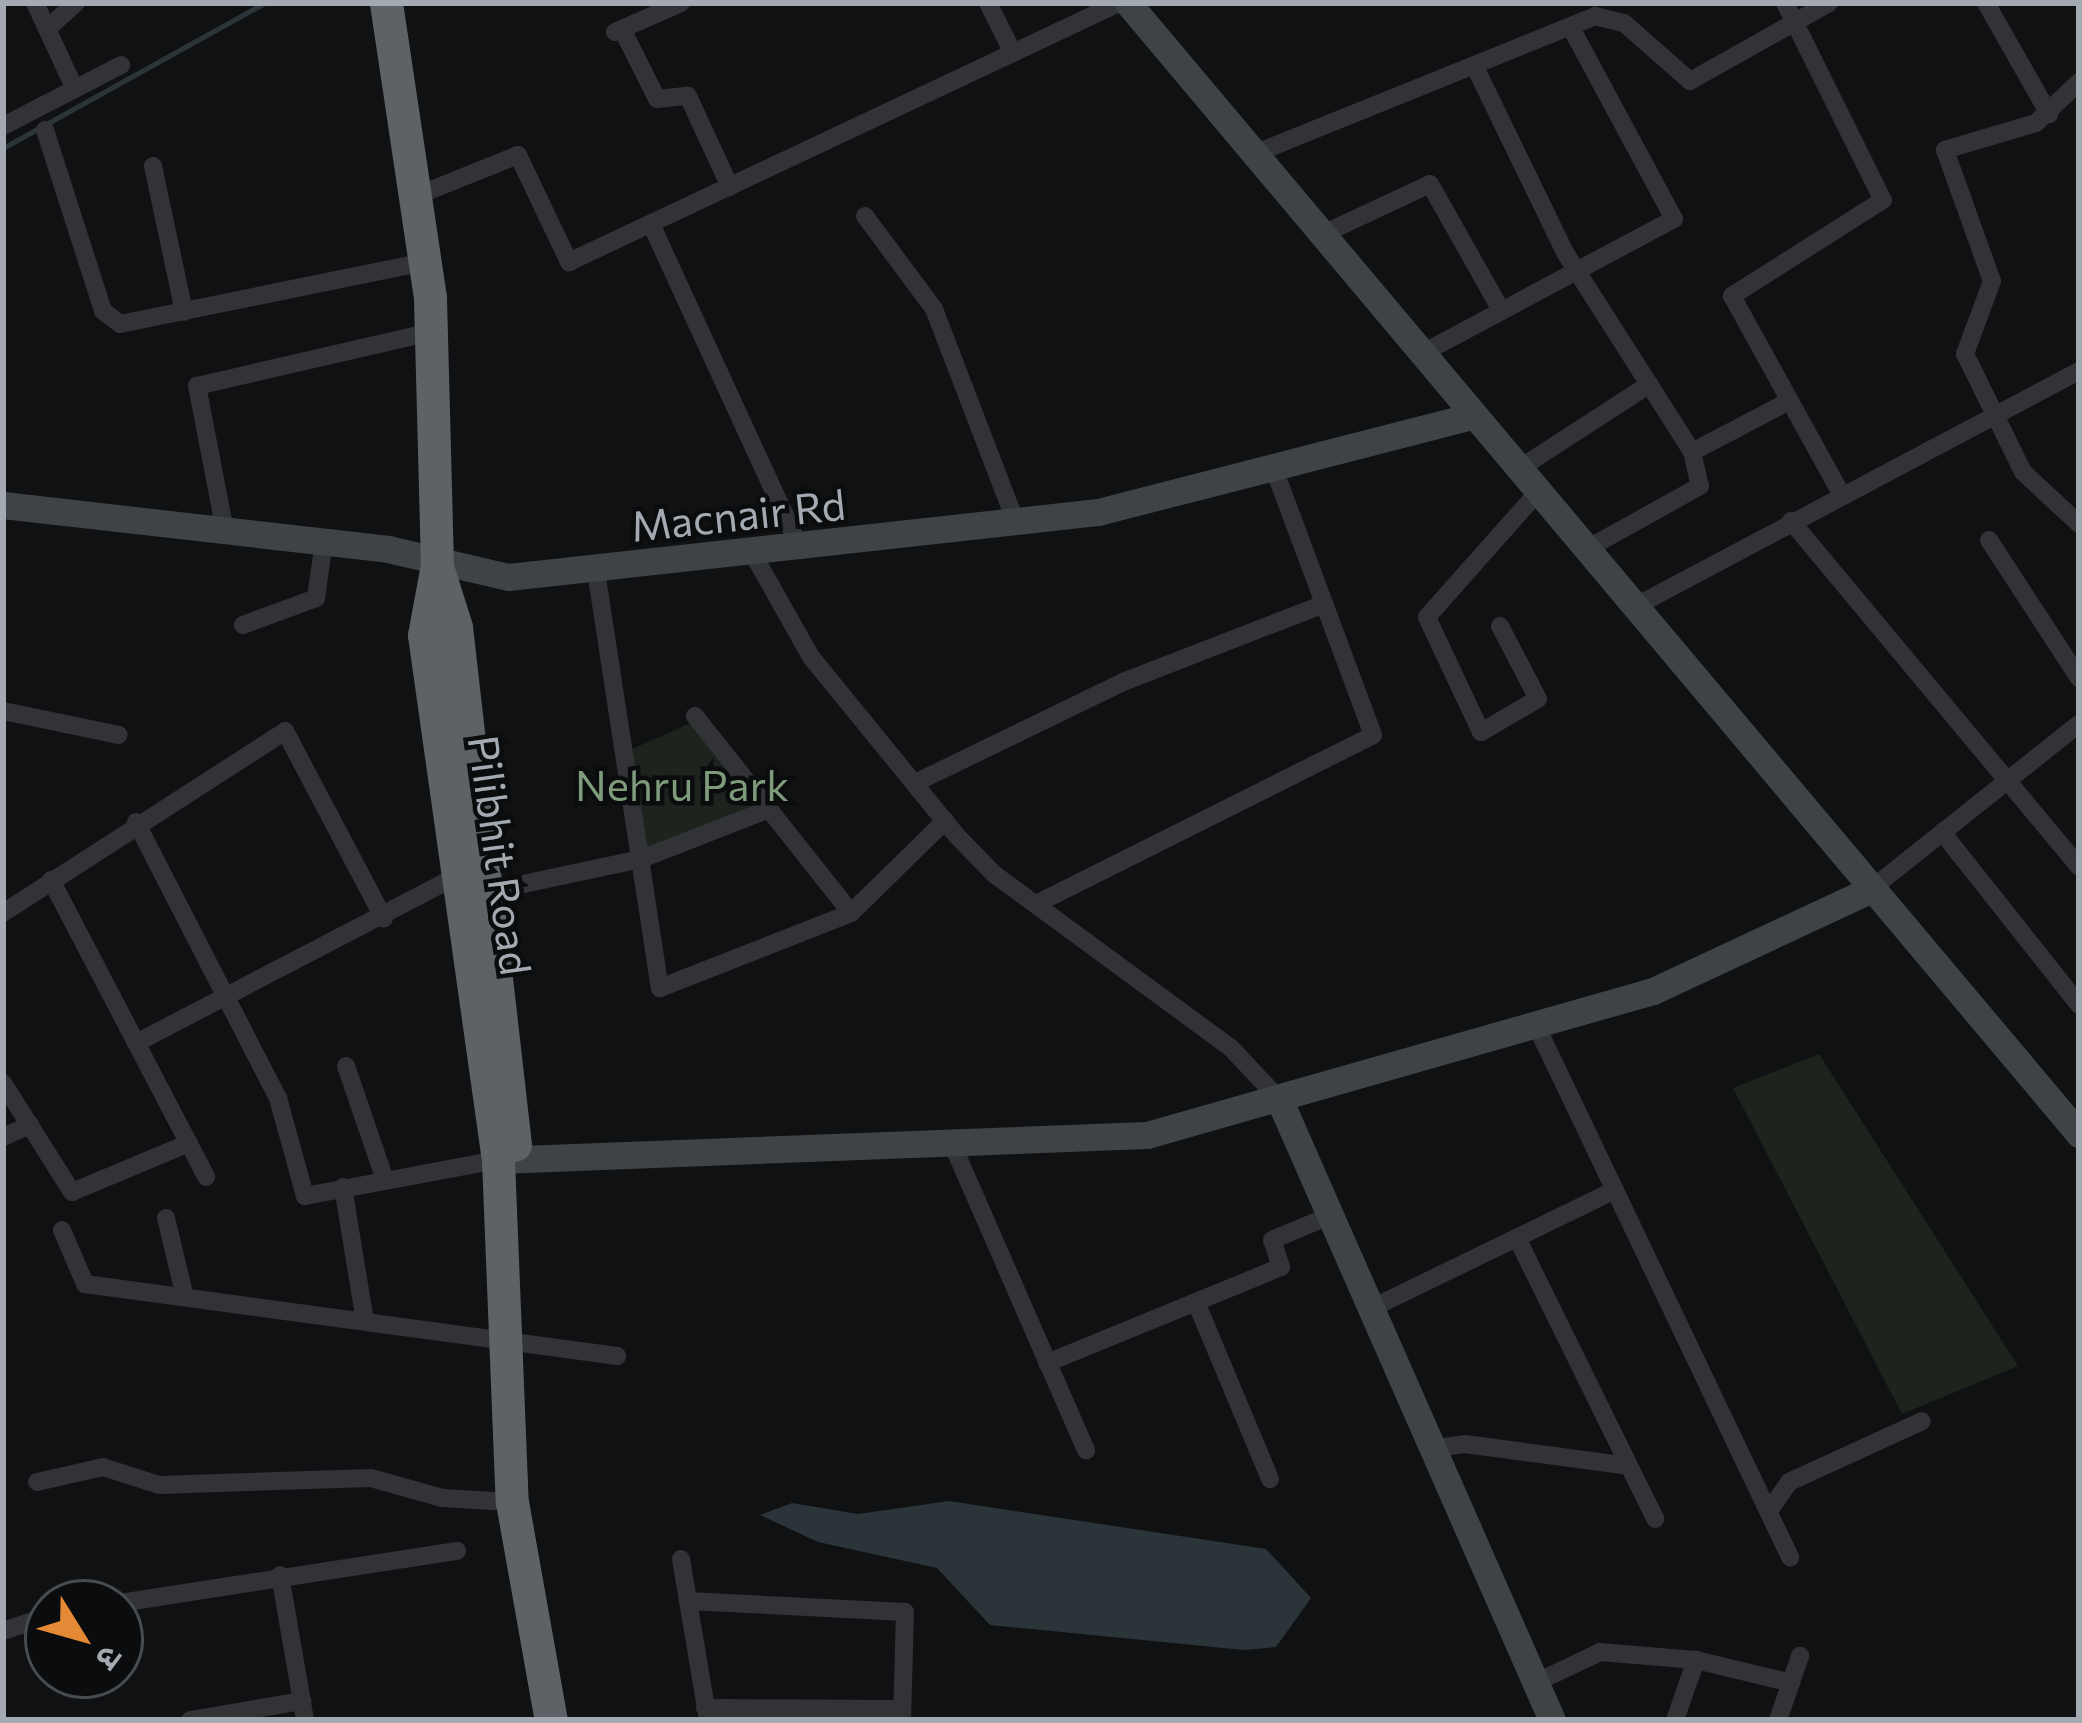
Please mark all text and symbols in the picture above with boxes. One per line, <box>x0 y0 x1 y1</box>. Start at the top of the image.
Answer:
street label: Macnair Rd <box>628 478 848 550</box>
street label: Pilibhit Road <box>459 732 543 978</box>
park label: Nehru Park <box>575 759 789 809</box>
north arrow <box>24 1579 144 1699</box>
text: उ <box>89 1639 133 1679</box>

